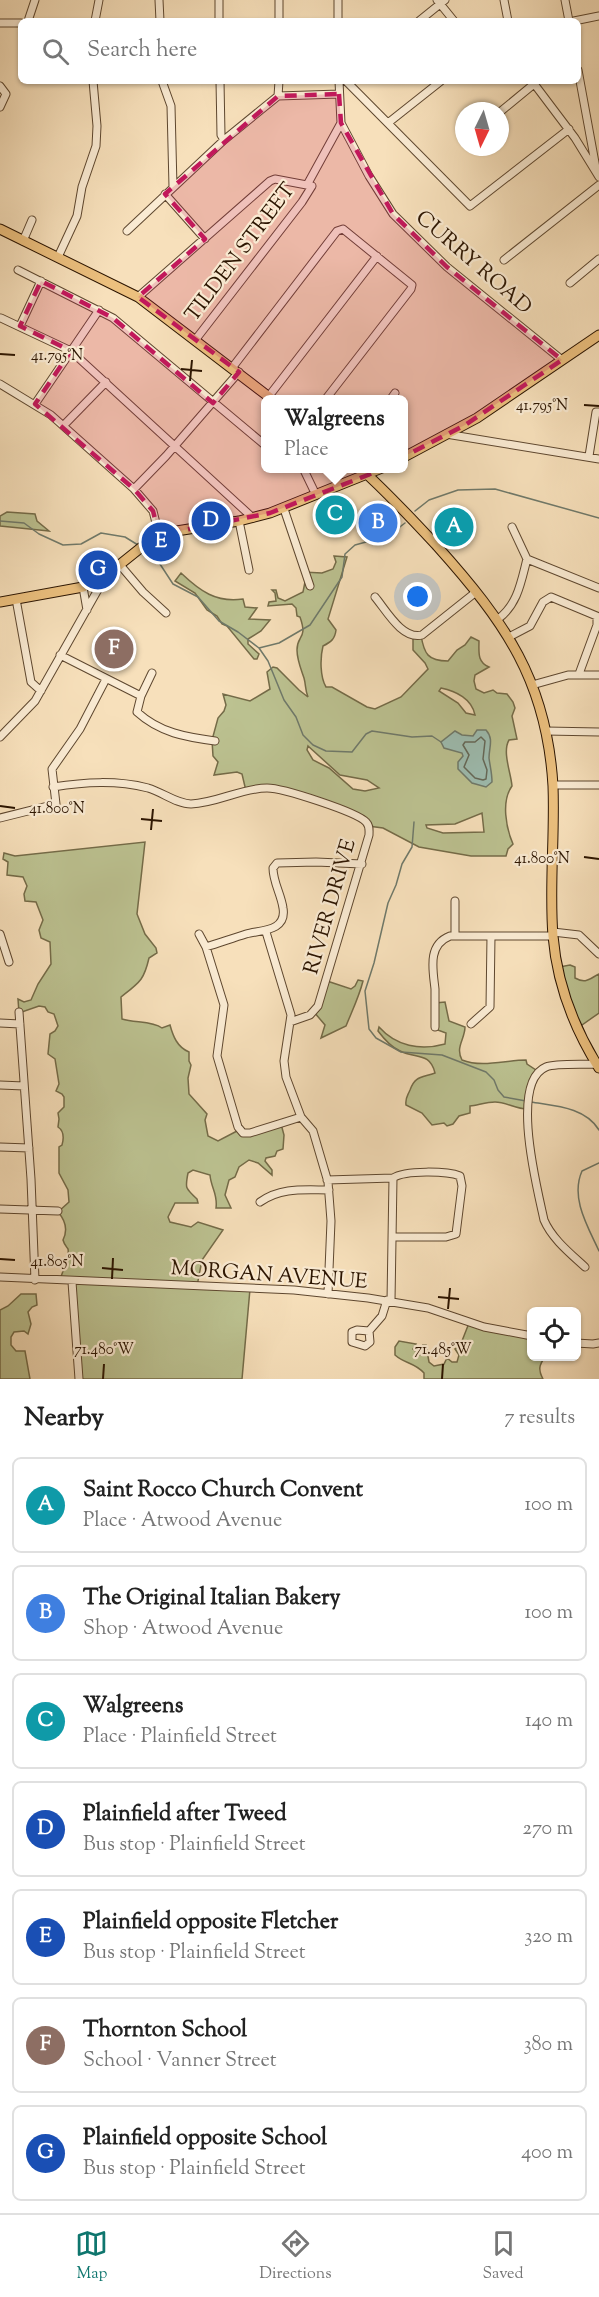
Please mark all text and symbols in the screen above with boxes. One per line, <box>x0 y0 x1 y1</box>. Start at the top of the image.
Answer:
search box <box>18 18 581 84</box>
icon: search <box>39 35 72 68</box>
text: Search here <box>87 35 197 67</box>
north arrow <box>455 102 509 156</box>
street label: TILDEN STREET <box>179 177 303 329</box>
street label: CURRY ROAD <box>408 204 538 322</box>
text: 41.795°N <box>31 346 83 367</box>
popup <box>261 395 408 473</box>
text: 41.795°N <box>516 396 568 417</box>
text: Walgreens <box>284 404 385 436</box>
text: Place <box>284 436 329 465</box>
pin: C <box>316 492 354 538</box>
pin: D <box>192 498 230 544</box>
pin: B <box>358 500 398 546</box>
pin: A <box>434 504 474 550</box>
pin: E <box>142 520 180 564</box>
pin: G <box>78 548 118 592</box>
your location <box>403 582 432 611</box>
pin: F <box>94 626 134 672</box>
text: 41.800°N <box>29 799 85 820</box>
street label: RIVER DRIVE <box>297 836 365 978</box>
text: 41.800°N <box>514 849 570 870</box>
text: 41.805°N <box>31 1252 83 1273</box>
street label: MORGAN AVENUE <box>170 1254 369 1298</box>
map controls <box>527 1307 581 1361</box>
button: locate <box>527 1307 581 1361</box>
text: 71.480°W <box>74 1340 134 1361</box>
text: 71.485°W <box>414 1340 472 1361</box>
text: Nearby <box>24 1400 104 1437</box>
text: 7 results <box>504 1404 575 1433</box>
text: Saint Rocco Church Convent <box>83 1475 363 1507</box>
text: A <box>37 1491 54 1520</box>
text: 100 m <box>524 1491 573 1520</box>
text: Place · Atwood Avenue <box>83 1507 282 1536</box>
text: The Original Italian Bakery <box>83 1583 340 1615</box>
text: B <box>39 1599 52 1628</box>
text: 100 m <box>524 1599 573 1628</box>
text: Shop · Atwood Avenue <box>83 1615 283 1644</box>
text: Walgreens <box>83 1691 183 1723</box>
text: C <box>37 1707 54 1736</box>
text: 140 m <box>525 1707 573 1736</box>
text: Place · Plainfield Street <box>83 1723 277 1752</box>
text: Plainfield after Tweed <box>83 1799 287 1831</box>
text: D <box>38 1815 53 1844</box>
text: 270 m <box>523 1815 573 1844</box>
text: Bus stop · Plainfield Street <box>83 1831 306 1860</box>
text: Plainfield opposite Fletcher <box>83 1907 338 1939</box>
text: E <box>39 1923 52 1952</box>
text: 320 m <box>524 1923 573 1952</box>
text: Bus stop · Plainfield Street <box>83 1939 306 1968</box>
text: Thornton School <box>83 2015 247 2047</box>
text: F <box>40 2031 51 2060</box>
text: 380 m <box>524 2031 573 2060</box>
text: School · Vanner Street <box>83 2047 277 2076</box>
text: Plainfield opposite School <box>83 2123 327 2155</box>
text: G <box>37 2139 54 2168</box>
text: 400 m <box>521 2139 573 2168</box>
text: Bus stop · Plainfield Street <box>83 2155 306 2184</box>
tab: Map <box>75 2227 108 2286</box>
tab: Directions <box>259 2227 332 2286</box>
tab: Saved <box>482 2227 524 2286</box>

